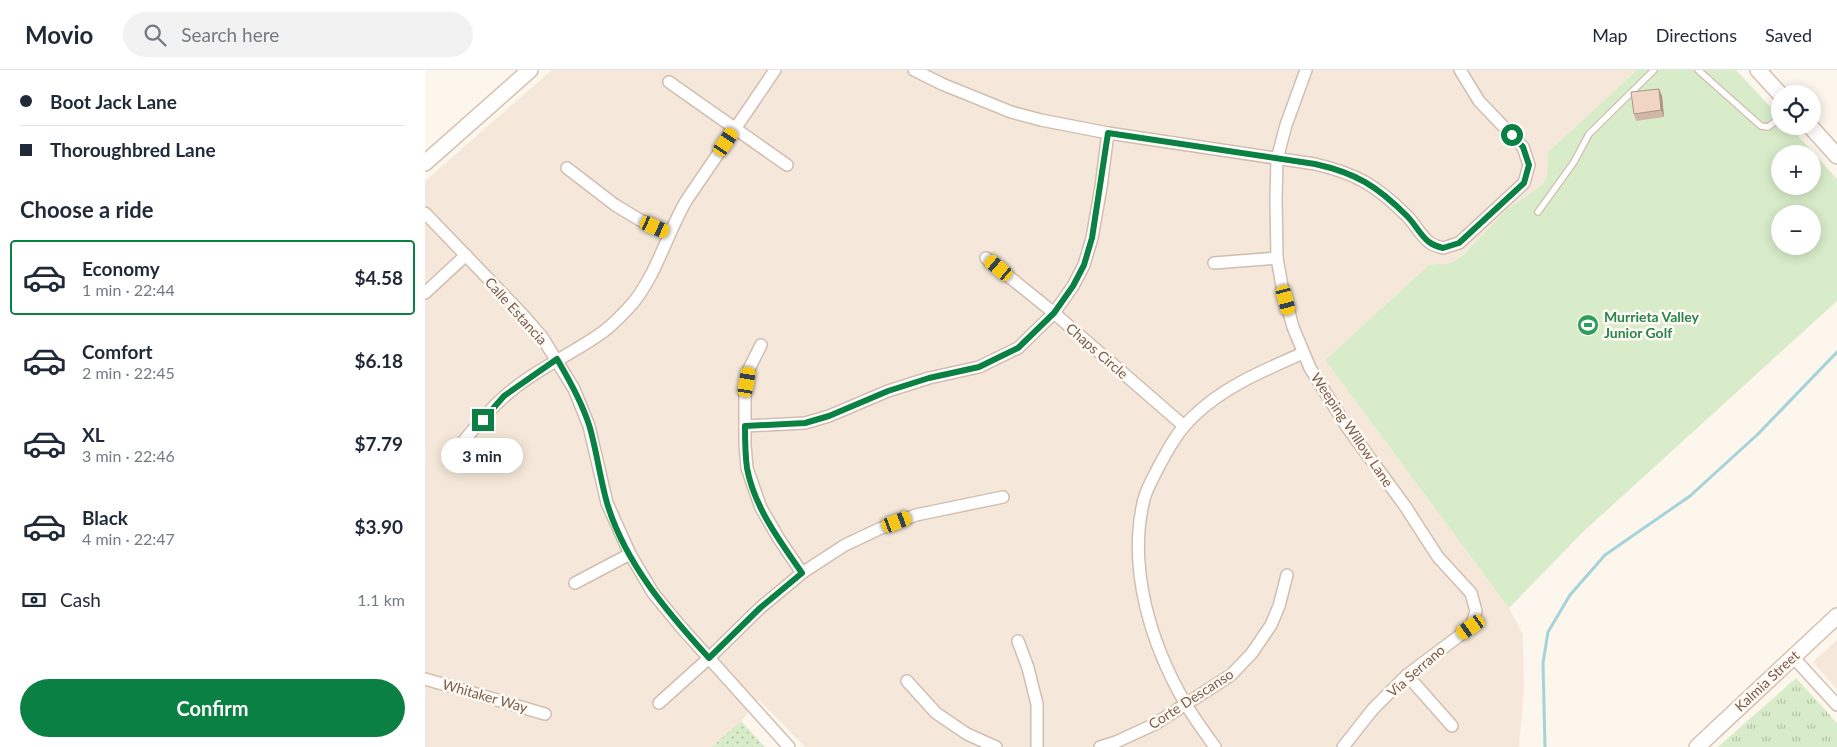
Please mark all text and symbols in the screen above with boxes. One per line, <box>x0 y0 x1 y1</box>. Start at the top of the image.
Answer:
search box <box>123 12 473 57</box>
text: Movio <box>25 20 93 49</box>
icon: search <box>141 21 169 49</box>
text: Search here <box>181 23 279 46</box>
text: Map <box>1592 24 1628 46</box>
text: Directions <box>1656 24 1737 46</box>
text: Saved <box>1765 24 1812 46</box>
map controls <box>1771 85 1821 255</box>
button: locate <box>1771 85 1821 135</box>
text: Boot Jack Lane <box>50 90 177 113</box>
route start <box>1501 124 1523 146</box>
car <box>711 125 740 159</box>
text: Thoroughbred Lane <box>50 138 216 161</box>
button: + <box>1771 145 1821 195</box>
text: Choose a ride <box>20 196 154 223</box>
button: − <box>1771 205 1821 255</box>
car <box>638 214 671 240</box>
car <box>982 253 1015 283</box>
icon: car <box>22 255 67 300</box>
text: Economy <box>82 257 160 280</box>
text: $4.58 <box>354 266 403 289</box>
street label: Calle Estancia <box>482 273 551 348</box>
text: 1 min · 22:44 <box>82 280 175 299</box>
car <box>1274 284 1297 316</box>
place label: Murrieta Valley Junior Golf <box>1604 308 1700 341</box>
sports icon: Murrieta Valley Junior Golf <box>1576 313 1600 337</box>
street label: Chaps Circle <box>1063 319 1132 382</box>
icon: car <box>22 338 67 383</box>
text: Comfort <box>82 340 153 363</box>
text: $6.18 <box>354 349 403 372</box>
text: 2 min · 22:45 <box>82 363 175 382</box>
car <box>737 366 756 398</box>
street label: Weeping Willow Lane <box>1308 369 1397 490</box>
route end <box>472 409 494 431</box>
icon: car <box>22 421 67 466</box>
text: XL <box>82 423 105 446</box>
text: $7.79 <box>354 432 403 455</box>
callout: 3 min <box>442 438 524 472</box>
text: 3 min · 22:46 <box>82 446 175 465</box>
text: 3 min <box>462 446 502 465</box>
icon: car <box>22 504 67 549</box>
text: Black <box>82 506 128 529</box>
car <box>880 510 913 534</box>
text: $3.90 <box>354 515 403 538</box>
text: 4 min · 22:47 <box>82 529 175 548</box>
icon: cash <box>20 586 48 614</box>
text: Cash <box>60 588 101 611</box>
text: 1.1 km <box>357 590 405 609</box>
car <box>1454 612 1487 642</box>
street label: Via Serrano <box>1383 641 1448 700</box>
street label: Kalmia Street <box>1731 647 1802 715</box>
street label: Corte Descanso <box>1145 665 1236 732</box>
street label: Whitaker Way <box>441 675 530 716</box>
button: Confirm <box>20 679 405 737</box>

